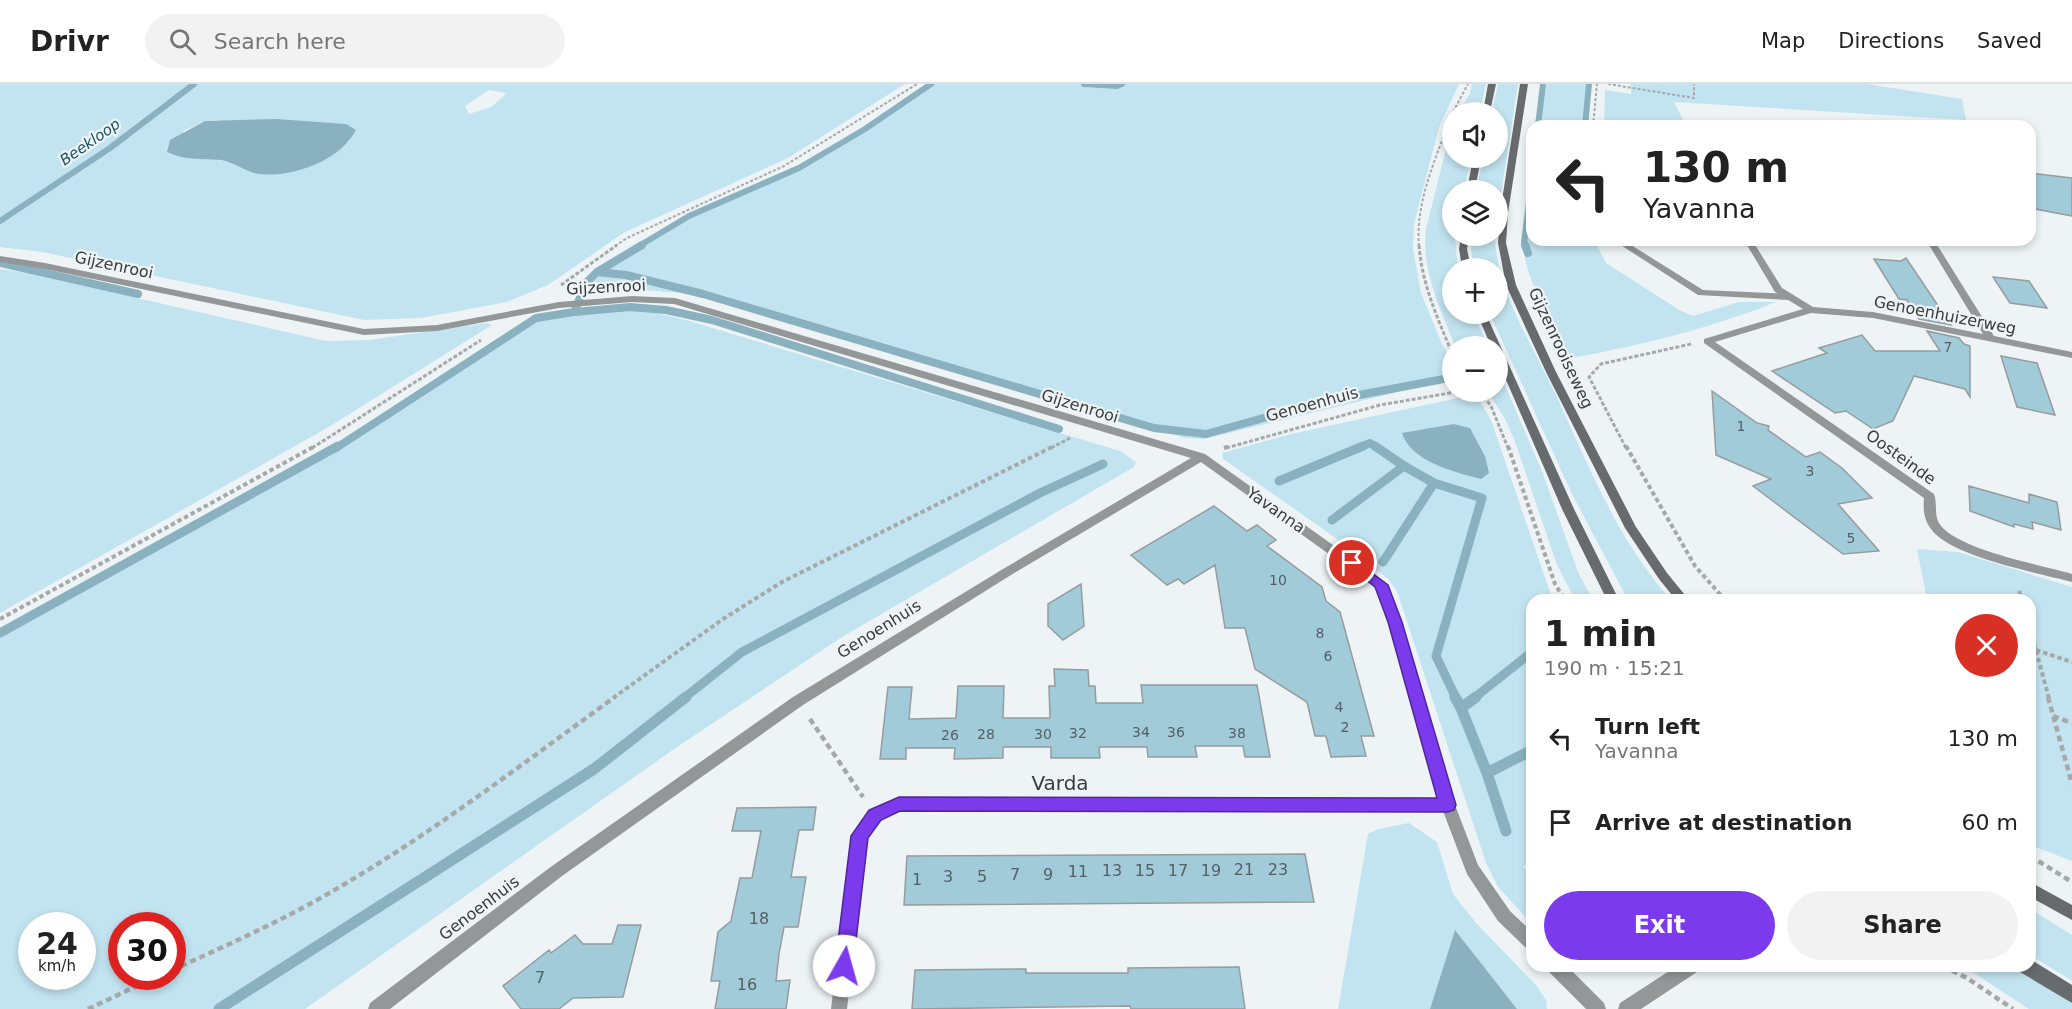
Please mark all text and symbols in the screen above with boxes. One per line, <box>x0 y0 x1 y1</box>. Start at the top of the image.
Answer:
search box <box>145 14 565 68</box>
text: Drivr <box>30 25 109 58</box>
icon: search <box>166 25 199 58</box>
text: Search here <box>214 29 346 54</box>
text: Map <box>1761 29 1805 53</box>
text: Directions <box>1838 29 1944 53</box>
text: Saved <box>1977 29 2042 53</box>
map controls <box>1442 102 1508 402</box>
button: sound <box>1442 102 1508 168</box>
water label: Beekloop <box>56 115 124 169</box>
text: 130 m <box>1643 143 1789 192</box>
icon: left <box>1544 144 1622 222</box>
button: layers <box>1442 180 1508 246</box>
text: Yavanna <box>1643 193 1756 224</box>
street label: Gijzenrooi <box>73 247 155 283</box>
button: + <box>1442 258 1508 324</box>
street label: Gijzenrooi <box>566 275 646 299</box>
street label: Gijzenrooiseweg <box>1525 285 1597 411</box>
street label: Genoenhuizerweg <box>1872 292 2018 338</box>
button: − <box>1442 336 1508 402</box>
house number: 7 <box>1944 339 1952 355</box>
street label: Genoenhuis <box>1264 383 1360 425</box>
street label: Gijzenrooi <box>1039 385 1121 427</box>
house number: 1 <box>1737 418 1745 434</box>
street label: Oosteinde <box>1862 425 1940 489</box>
house number: 3 <box>1806 463 1814 479</box>
street label: Yavanna <box>1242 483 1309 537</box>
house number: 5 <box>1847 530 1855 546</box>
pin <box>1326 537 1377 588</box>
icon: arrive <box>1335 546 1368 579</box>
house number: 10 <box>1269 572 1287 588</box>
street label: Genoenhuis <box>834 596 924 662</box>
text: 1 min <box>1544 613 1657 654</box>
button: close <box>1955 614 2018 677</box>
house number: 8 <box>1316 625 1324 641</box>
house number: 6 <box>1324 648 1333 664</box>
text: 190 m · 15:21 <box>1544 656 1685 680</box>
house number: 4 <box>1335 699 1344 715</box>
text: Turn left <box>1595 714 1700 739</box>
house number: 2 <box>1341 719 1349 735</box>
icon: left <box>1544 722 1577 755</box>
house number: 34 <box>1132 724 1150 740</box>
house number: 36 <box>1167 724 1185 740</box>
house number: 32 <box>1069 725 1087 741</box>
house number: 38 <box>1228 725 1246 741</box>
house number: 28 <box>977 726 995 742</box>
house number: 30 <box>1034 726 1052 742</box>
text: 130 m <box>1948 726 2018 751</box>
house number: 26 <box>941 727 959 743</box>
text: Yavanna <box>1595 739 1678 763</box>
street label: Varda <box>1031 771 1089 795</box>
icon: arrive <box>1544 806 1577 839</box>
text: Arrive at destination <box>1595 810 1852 835</box>
text: 60 m <box>1962 810 2018 835</box>
house number: 21 <box>1234 860 1254 879</box>
house number: 23 <box>1268 860 1288 879</box>
house number: 13 <box>1102 861 1122 880</box>
house number: 15 <box>1135 861 1155 880</box>
house number: 17 <box>1168 861 1188 880</box>
house number: 19 <box>1201 861 1221 880</box>
house number: 11 <box>1068 862 1088 881</box>
house number: 7 <box>1010 865 1020 884</box>
house number: 9 <box>1043 865 1053 884</box>
house number: 3 <box>943 867 953 886</box>
house number: 5 <box>977 867 987 886</box>
house number: 1 <box>912 870 922 889</box>
street label: Genoenhuis <box>435 872 523 944</box>
button: Exit <box>1544 891 1775 960</box>
button: Share <box>1787 891 2018 960</box>
house number: 18 <box>749 909 769 928</box>
speed limit sign: 30 <box>108 912 186 990</box>
text: 24 <box>36 926 78 961</box>
position arrow <box>812 934 876 998</box>
text: km/h <box>38 957 76 975</box>
house number: 7 <box>535 968 545 987</box>
house number: 16 <box>737 975 757 994</box>

